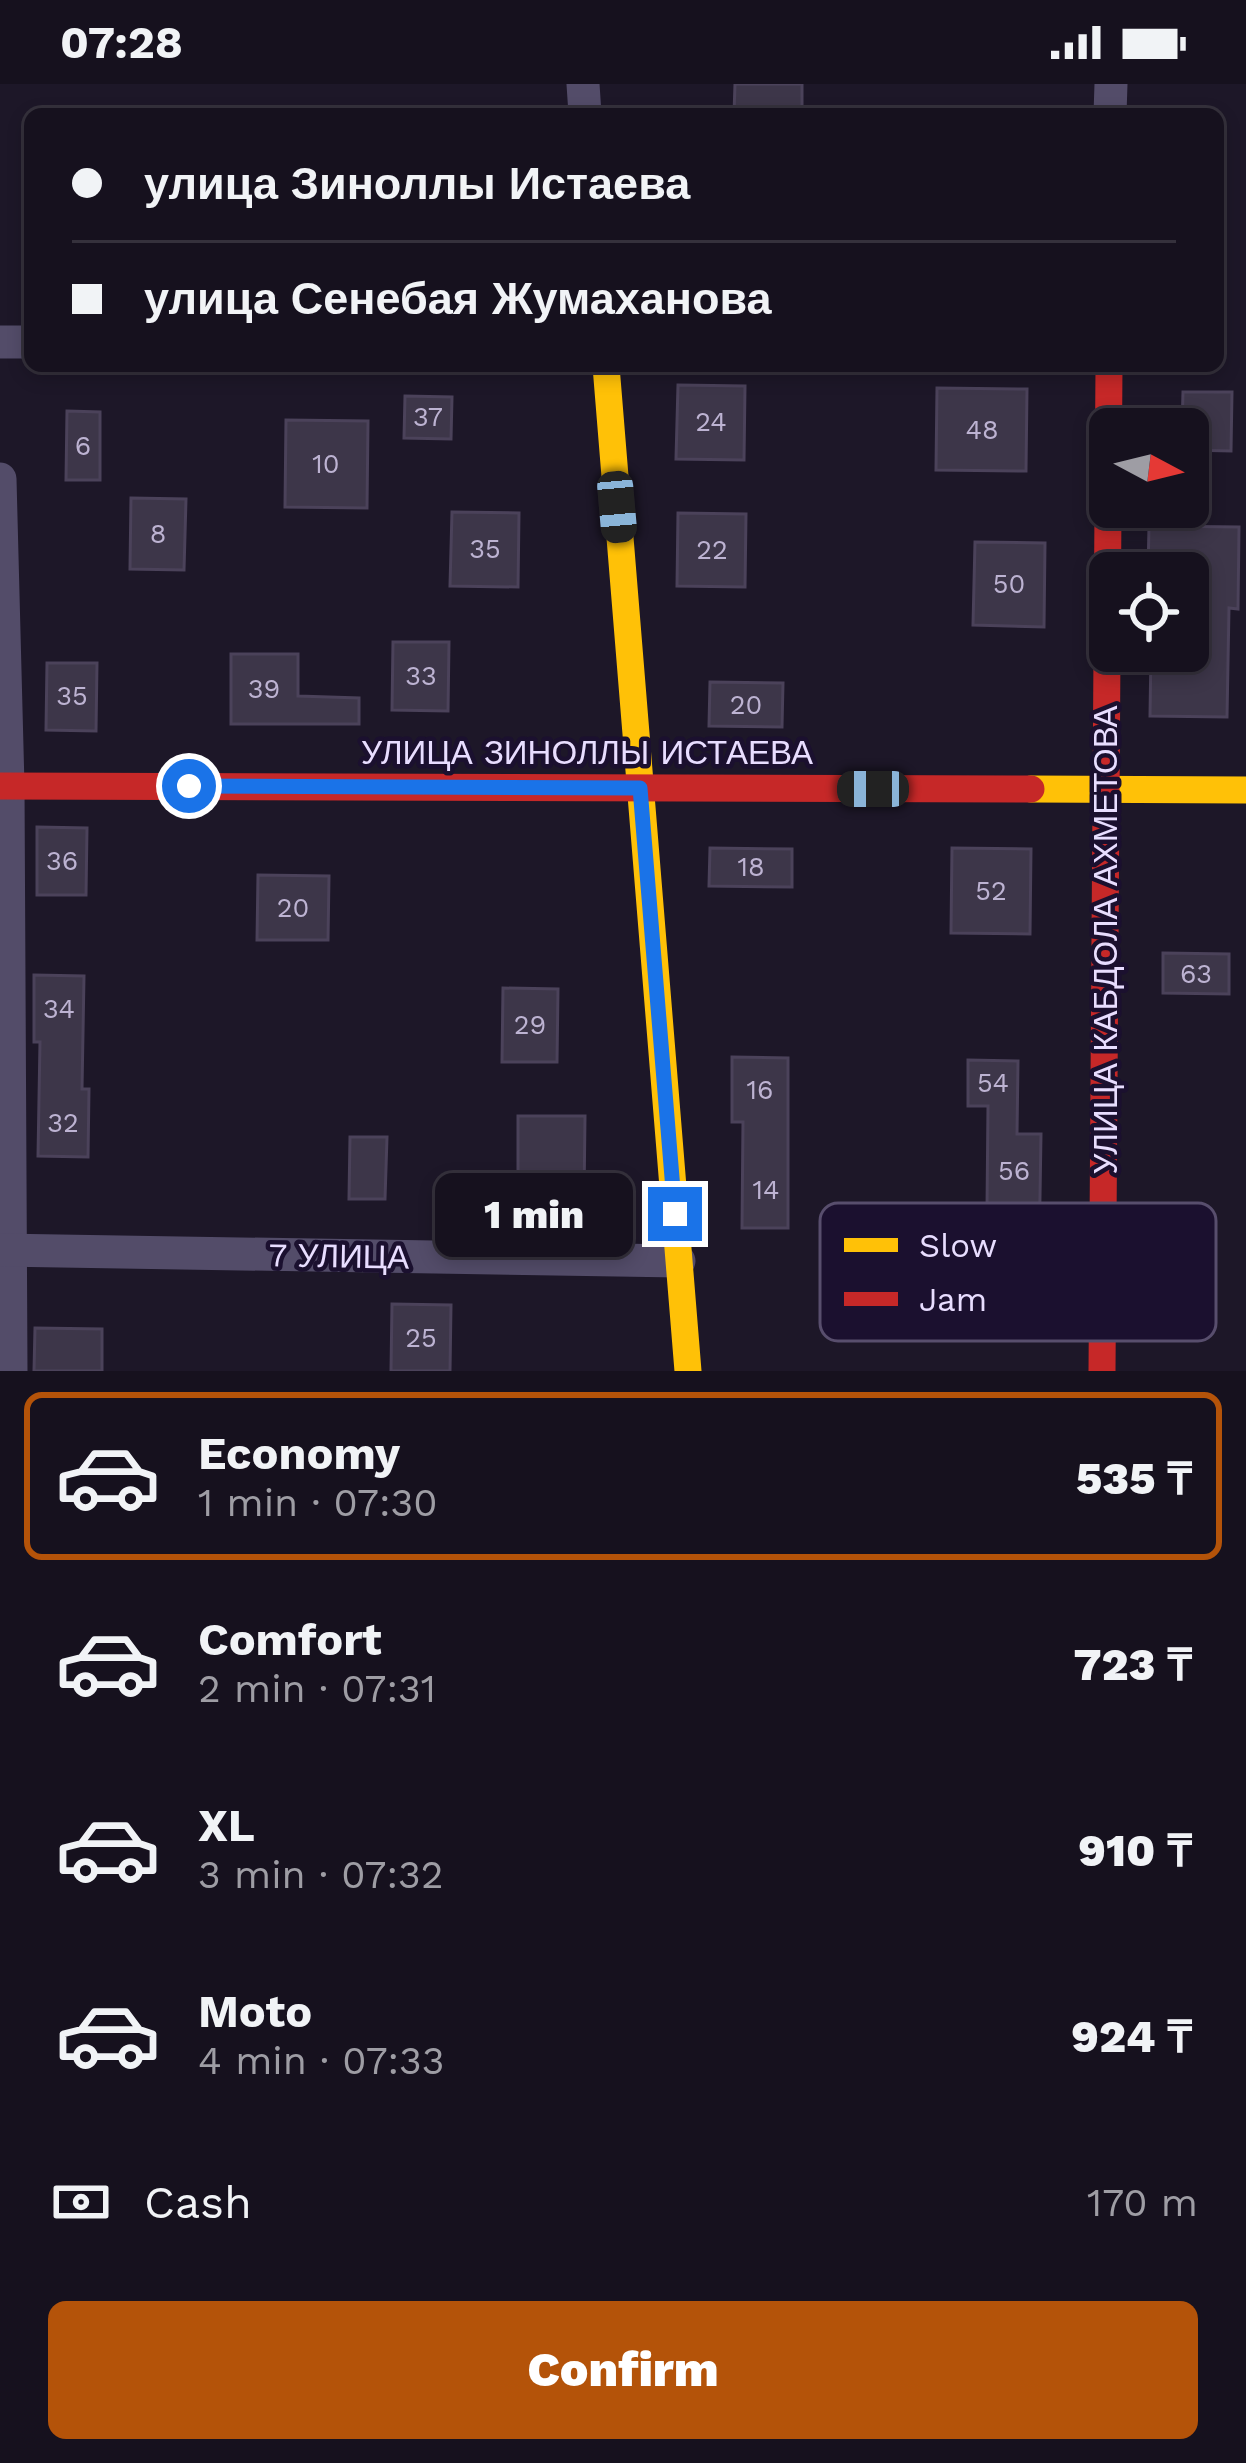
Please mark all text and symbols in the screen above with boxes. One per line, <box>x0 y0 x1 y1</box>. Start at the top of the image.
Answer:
text: 07:28 <box>60 16 183 69</box>
text: улица Зиноллы Истаева <box>144 157 690 210</box>
text: улица Сенебая Жумаханова <box>144 272 772 325</box>
house number: 37 <box>413 401 443 433</box>
house number: 24 <box>695 406 727 438</box>
north arrow <box>1089 408 1209 528</box>
map controls <box>1089 408 1209 672</box>
house number: 48 <box>965 414 999 446</box>
house number: 6 <box>75 430 91 462</box>
house number: 10 <box>312 448 340 480</box>
car <box>596 470 638 544</box>
house number: 8 <box>150 518 166 550</box>
house number: 35 <box>469 533 501 565</box>
house number: 22 <box>696 534 728 566</box>
button: locate <box>1089 552 1209 672</box>
house number: 50 <box>993 568 1025 600</box>
house number: 33 <box>405 660 437 692</box>
house number: 39 <box>248 673 280 705</box>
house number: 35 <box>56 680 88 712</box>
house number: 20 <box>730 689 762 721</box>
street label: УЛИЦА КАБДОЛА АХМЕТОВА <box>1086 705 1125 1175</box>
street label: УЛИЦА ЗИНОЛЛЫ ИСТАЕВА <box>361 733 813 772</box>
route start <box>162 759 216 813</box>
car <box>837 771 909 807</box>
house number: 36 <box>46 845 78 877</box>
house number: 18 <box>737 851 765 883</box>
house number: 52 <box>975 875 1007 907</box>
house number: 20 <box>277 892 309 924</box>
house number: 63 <box>1180 958 1212 990</box>
house number: 34 <box>43 993 75 1025</box>
house number: 29 <box>514 1009 546 1041</box>
house number: 54 <box>977 1067 1009 1099</box>
house number: 16 <box>747 1074 773 1106</box>
house number: 32 <box>47 1107 79 1139</box>
house number: 56 <box>998 1155 1030 1187</box>
callout: 1 min <box>435 1172 633 1256</box>
house number: 14 <box>752 1174 780 1206</box>
route end <box>648 1187 702 1241</box>
text: 1 min <box>484 1192 584 1237</box>
legend <box>820 1203 1216 1341</box>
text: Slow <box>919 1226 997 1265</box>
street label: 7 УЛИЦА <box>268 1235 410 1277</box>
text: Jam <box>919 1280 987 1319</box>
house number: 25 <box>405 1322 437 1354</box>
icon: car <box>54 1422 162 1530</box>
text: Economy <box>198 1427 400 1480</box>
text: 535 ₸ <box>1076 1452 1192 1505</box>
text: 1 min · 07:30 <box>198 1480 438 1525</box>
icon: car <box>54 1608 162 1716</box>
text: Comfort <box>198 1613 382 1666</box>
text: 723 ₸ <box>1073 1638 1192 1691</box>
text: 2 min · 07:31 <box>198 1666 436 1711</box>
icon: car <box>54 1794 162 1902</box>
text: XL <box>198 1799 255 1852</box>
text: 910 ₸ <box>1078 1824 1192 1877</box>
text: 3 min · 07:32 <box>198 1852 444 1897</box>
icon: car <box>54 1980 162 2088</box>
text: Moto <box>198 1985 312 2038</box>
text: 924 ₸ <box>1071 2010 1192 2063</box>
text: 4 min · 07:33 <box>198 2038 445 2083</box>
icon: cash <box>48 2169 114 2235</box>
text: Cash <box>144 2176 252 2229</box>
text: 170 m <box>1087 2180 1198 2225</box>
button: Confirm <box>48 2301 1198 2439</box>

